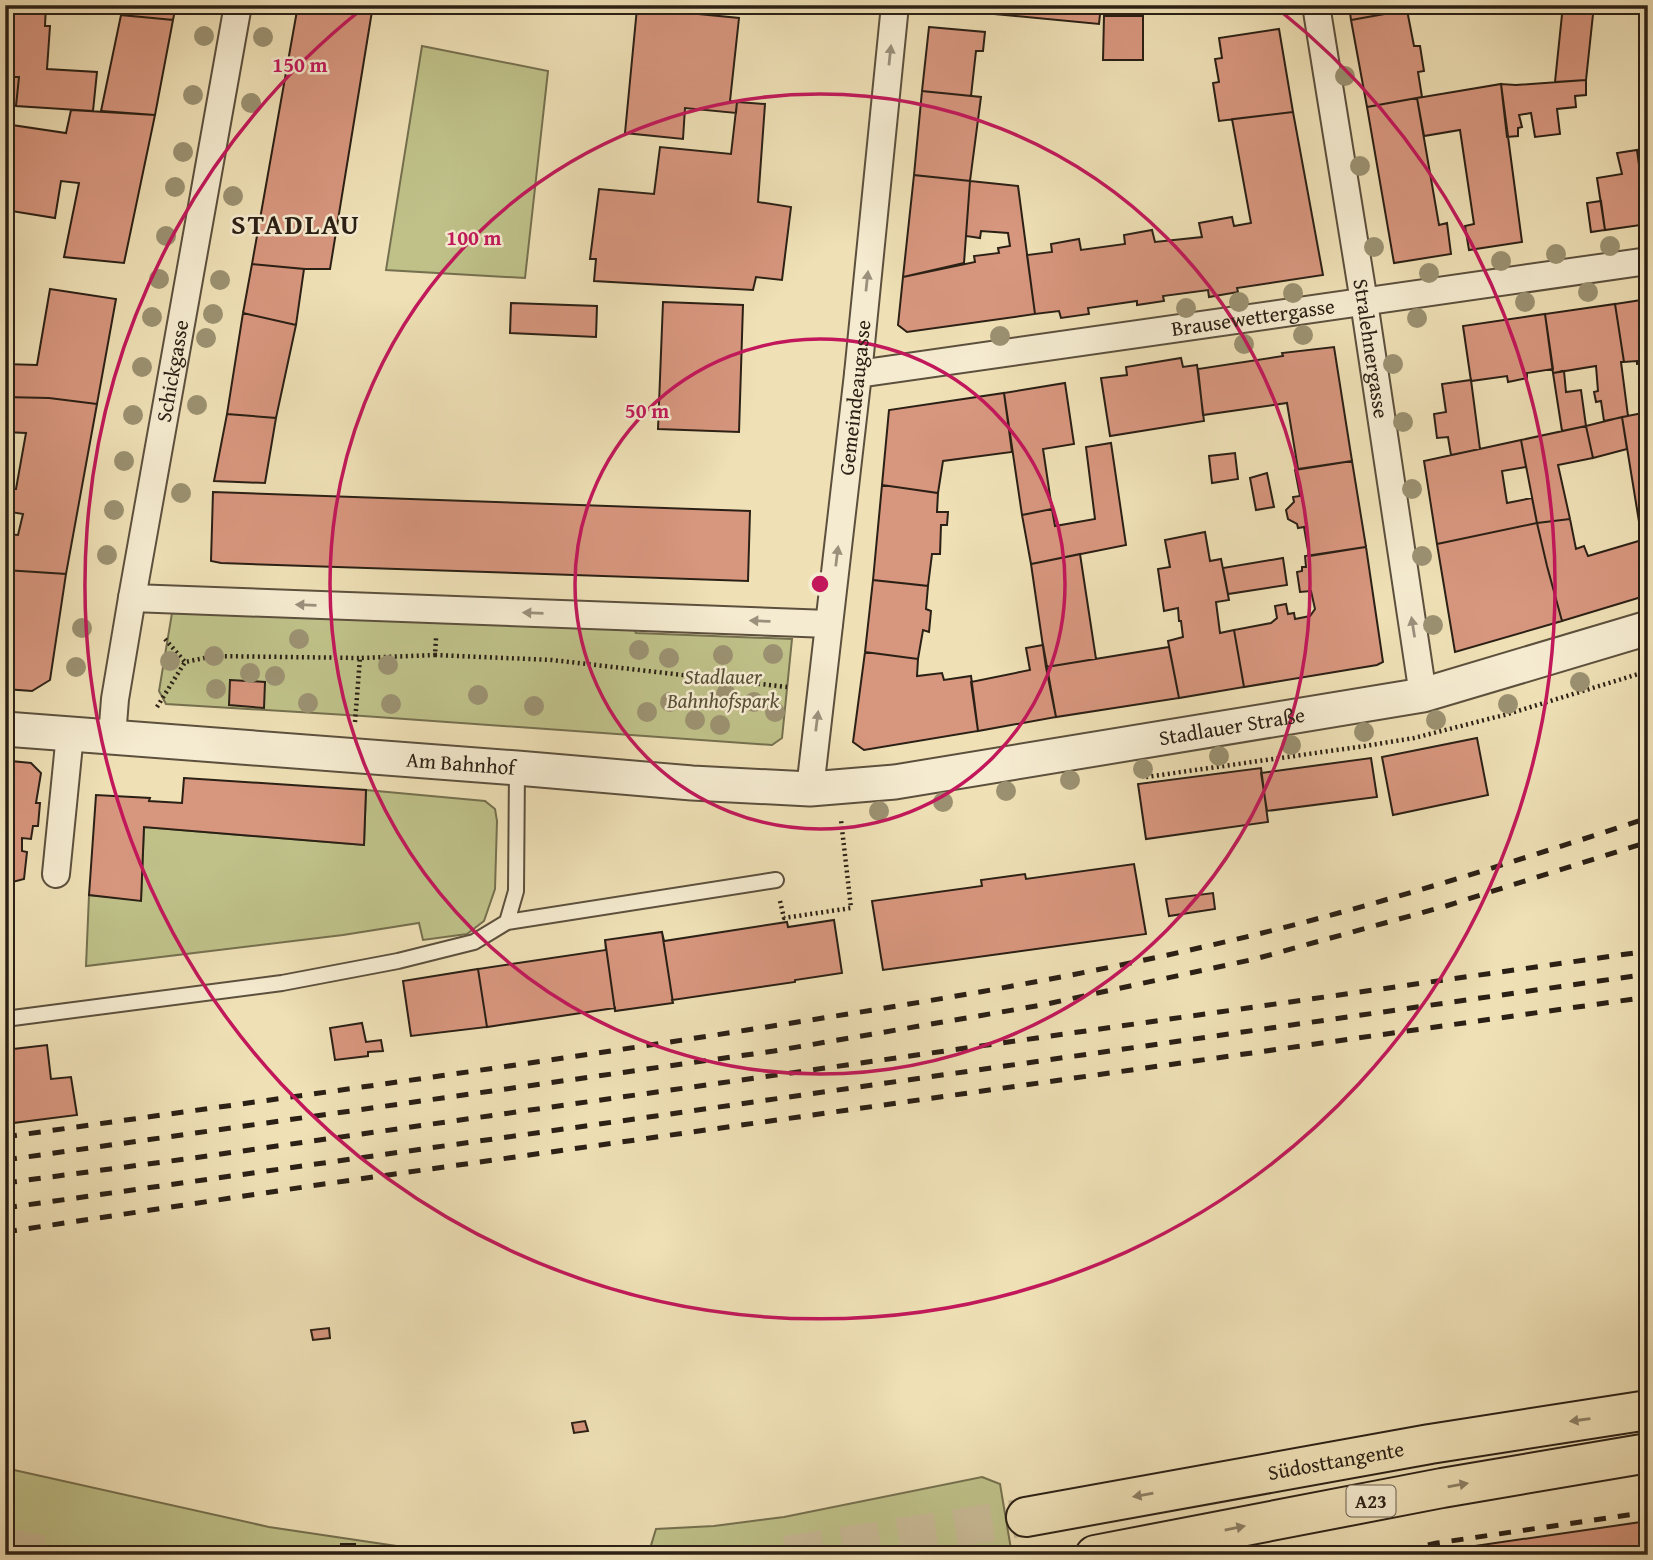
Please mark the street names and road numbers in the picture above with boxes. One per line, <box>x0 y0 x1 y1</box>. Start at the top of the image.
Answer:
street label: Stralehnergasse <box>1345 276 1397 421</box>
street label: Brausewettergasse <box>1169 290 1337 344</box>
street label: Schickgasse <box>148 317 196 425</box>
street label: Gemeindeaugasse <box>830 318 878 477</box>
street label: Stadlauer Straße <box>1157 699 1307 753</box>
street label: Am Bahnhof <box>405 744 519 783</box>
street label: Südosttangente <box>1265 1433 1407 1488</box>
road number: A23 <box>1346 1485 1396 1516</box>

